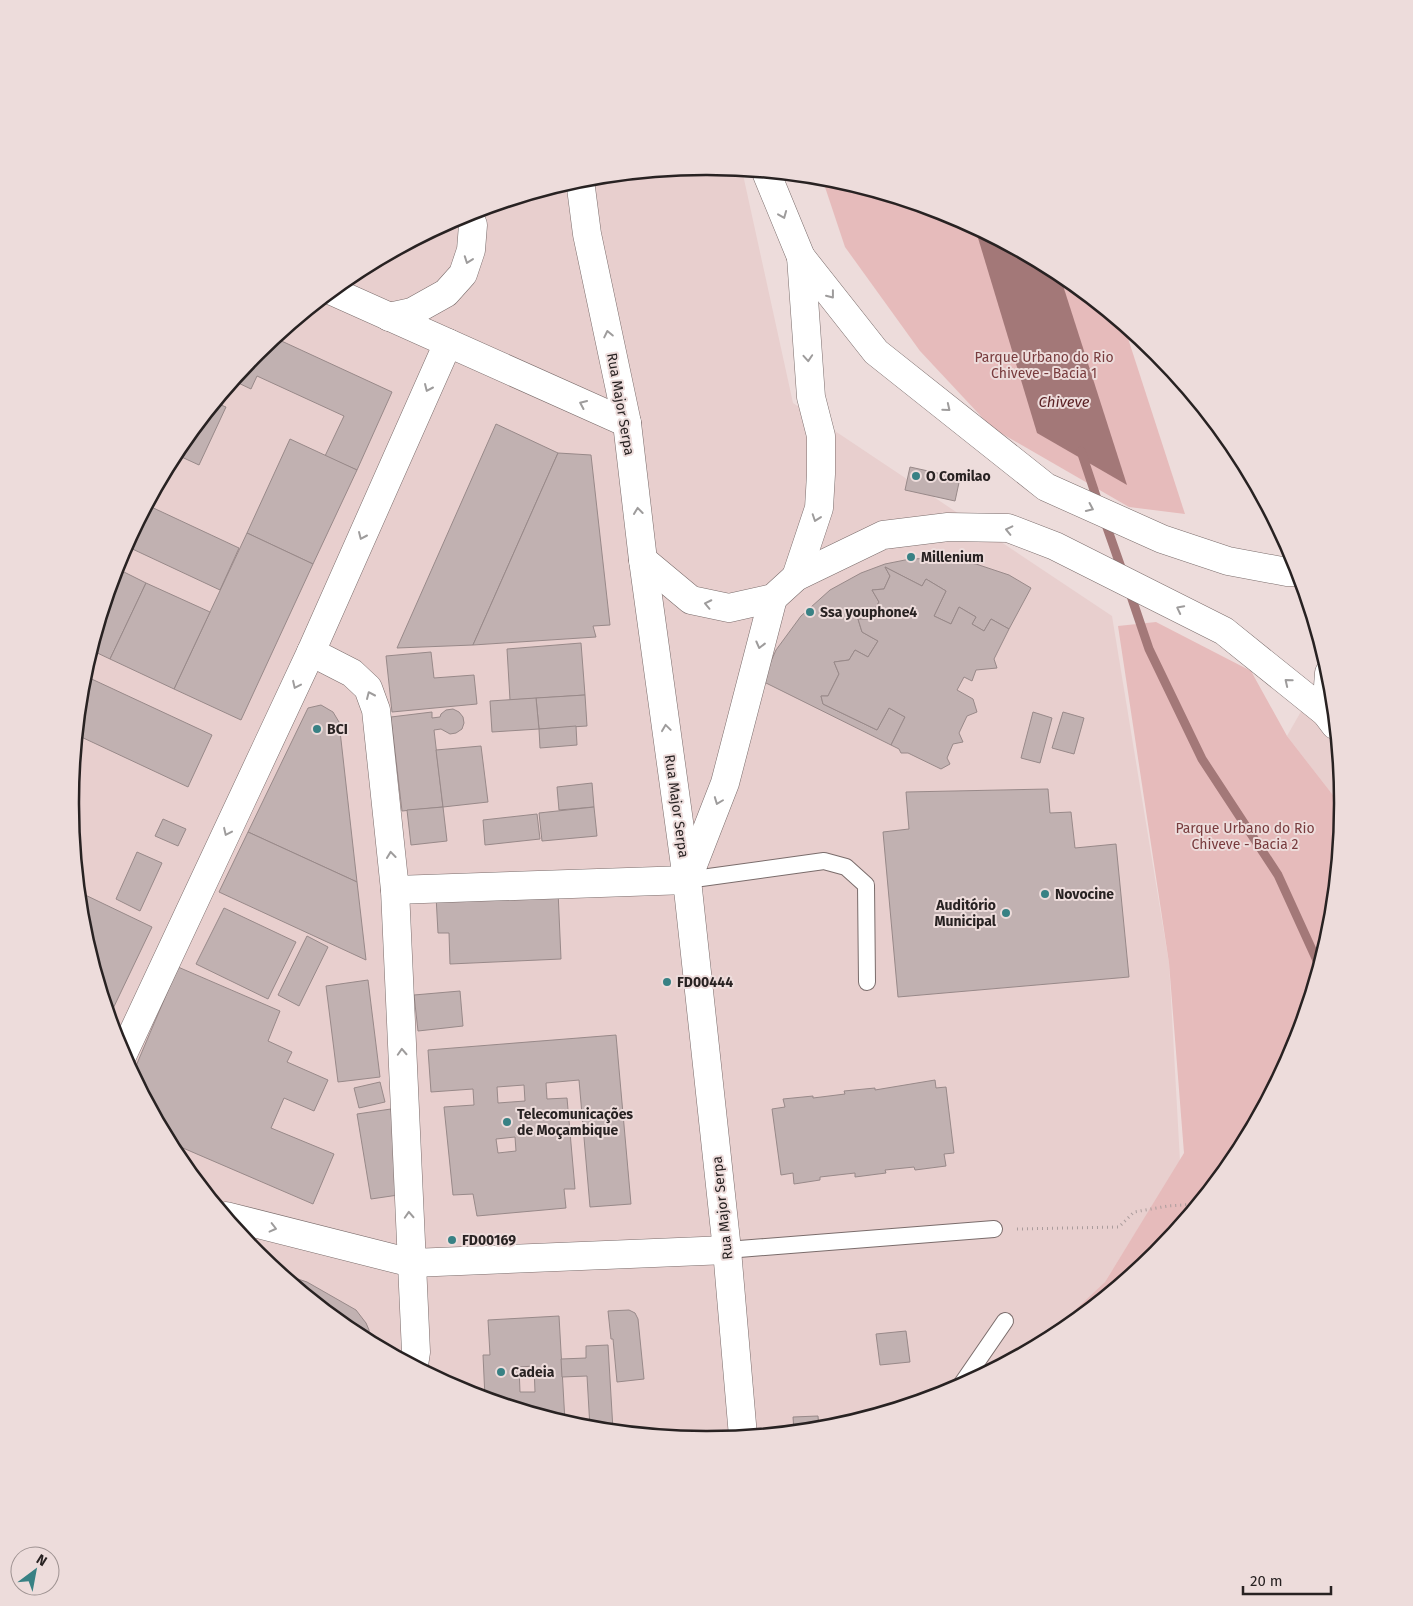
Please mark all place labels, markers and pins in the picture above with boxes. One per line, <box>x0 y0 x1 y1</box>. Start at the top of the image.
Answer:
place label: O Comilao <box>926 468 991 485</box>
marker: O Comilao <box>910 470 922 482</box>
place label: Millenium <box>921 549 984 566</box>
marker: Millenium <box>905 551 917 563</box>
place label: Ssa youphone4 <box>820 604 917 621</box>
marker: Ssa youphone4 <box>804 606 816 618</box>
place label: BCI <box>327 721 348 738</box>
marker: BCI <box>311 723 323 735</box>
place label: Novocine <box>1055 886 1114 903</box>
marker: Novocine <box>1039 888 1051 900</box>
place label: Auditório Municipal <box>934 897 997 930</box>
marker: Auditório Municipal <box>1000 907 1012 919</box>
place label: FD00444 <box>677 974 733 991</box>
marker: FD00444 <box>661 976 673 988</box>
place label: Telecomunicações de Moçambique <box>517 1106 633 1140</box>
marker: Telecomunicações de Moçambique <box>501 1116 513 1128</box>
place label: FD00169 <box>462 1232 516 1249</box>
marker: FD00169 <box>446 1234 458 1246</box>
place label: Cadeia <box>511 1364 555 1381</box>
marker: Cadeia <box>495 1366 507 1378</box>

